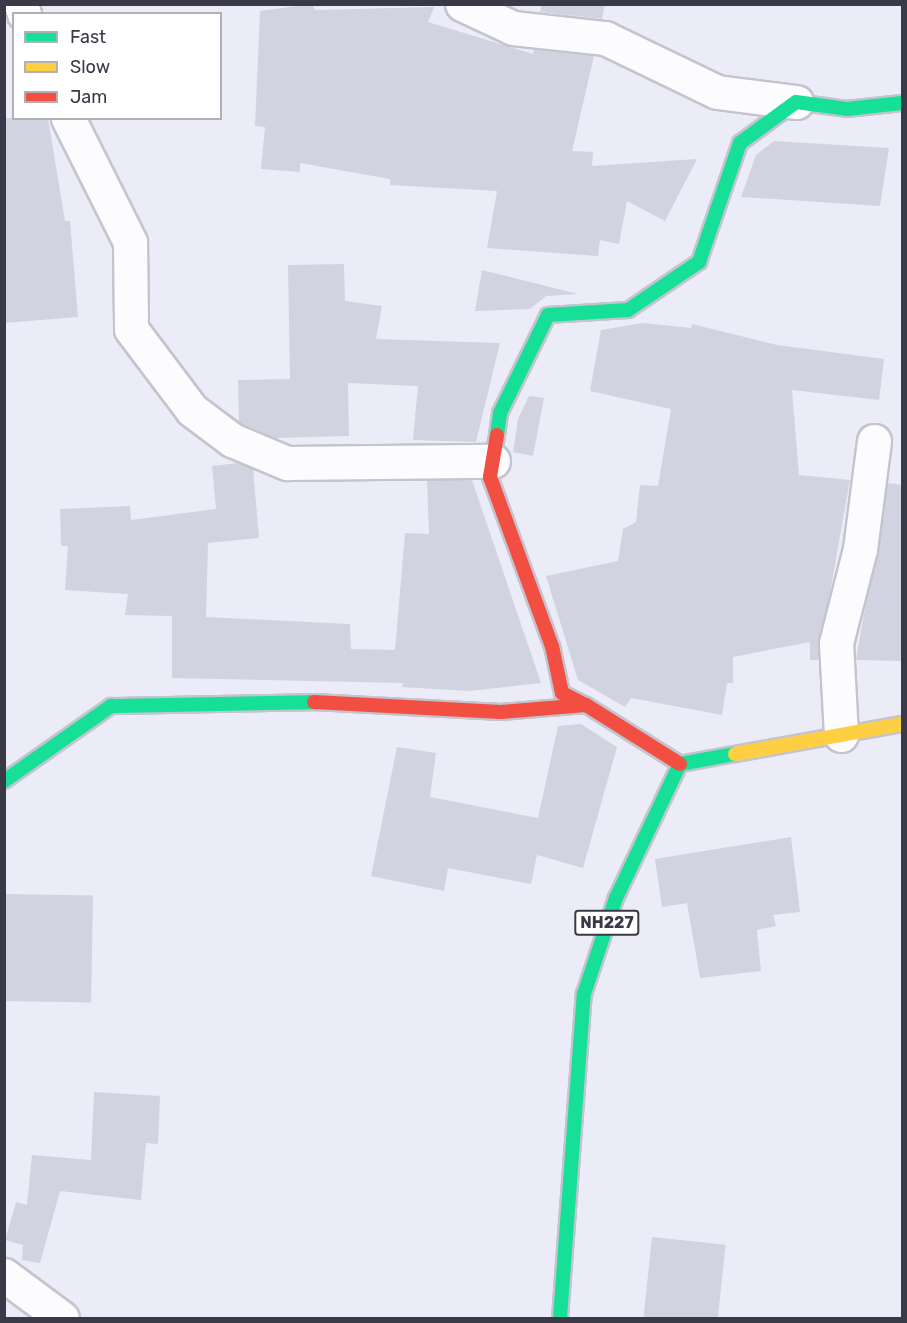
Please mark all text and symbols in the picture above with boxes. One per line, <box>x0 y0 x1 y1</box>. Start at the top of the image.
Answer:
legend <box>12 12 222 120</box>
text: Fast <box>70 26 106 48</box>
text: Slow <box>70 56 110 78</box>
text: Jam <box>70 86 107 108</box>
road number: NH227 <box>574 910 640 936</box>

